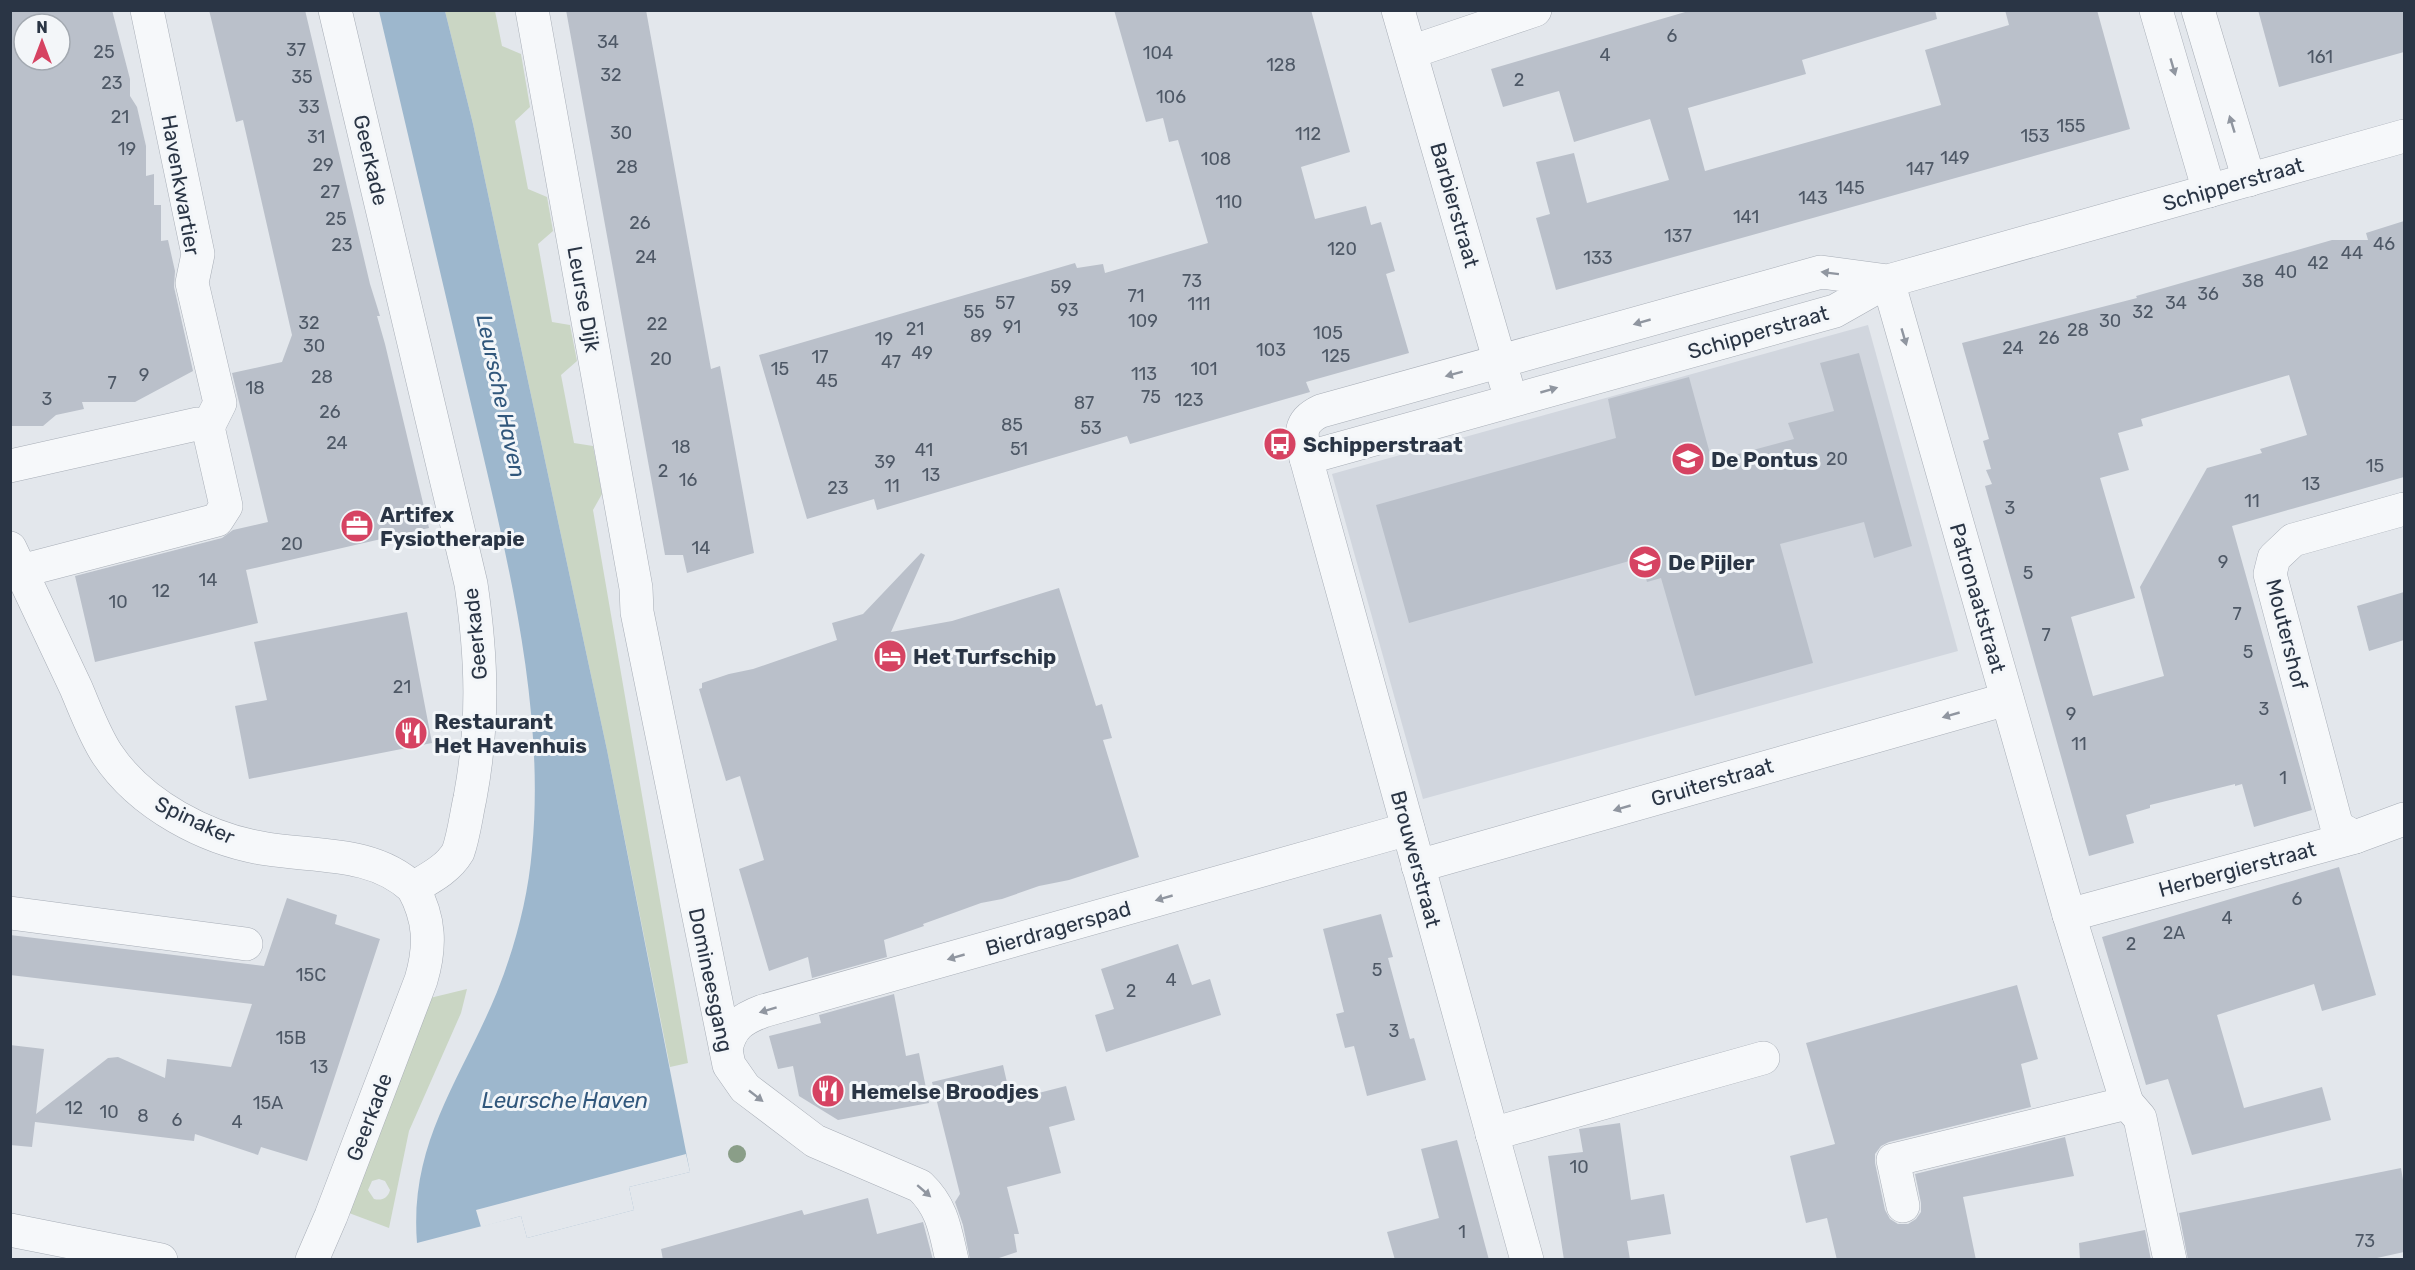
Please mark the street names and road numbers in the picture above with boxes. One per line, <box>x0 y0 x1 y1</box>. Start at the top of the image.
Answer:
street label: Geerkade <box>348 112 394 208</box>
street label: Havenkwartier <box>156 113 206 257</box>
street label: Barbierstraat <box>1425 140 1485 270</box>
street label: Schipperstraat <box>2160 152 2306 216</box>
street label: Leurse Dijk <box>562 244 606 354</box>
street label: Schipperstraat <box>1685 300 1831 364</box>
street label: Patronaatstraat <box>1945 520 2011 676</box>
street label: Moutershof <box>2261 576 2313 692</box>
street label: Geerkade <box>458 587 492 681</box>
street label: Gruiterstraat <box>1648 753 1776 811</box>
street label: Brouwerstraat <box>1386 788 1446 930</box>
street label: Spinaker <box>151 791 239 849</box>
street label: Herbergierstraat <box>2155 836 2319 902</box>
street label: Bierdragerspad <box>982 895 1134 961</box>
street label: Domineesgang <box>684 906 738 1054</box>
street label: Geerkade <box>341 1069 397 1165</box>

